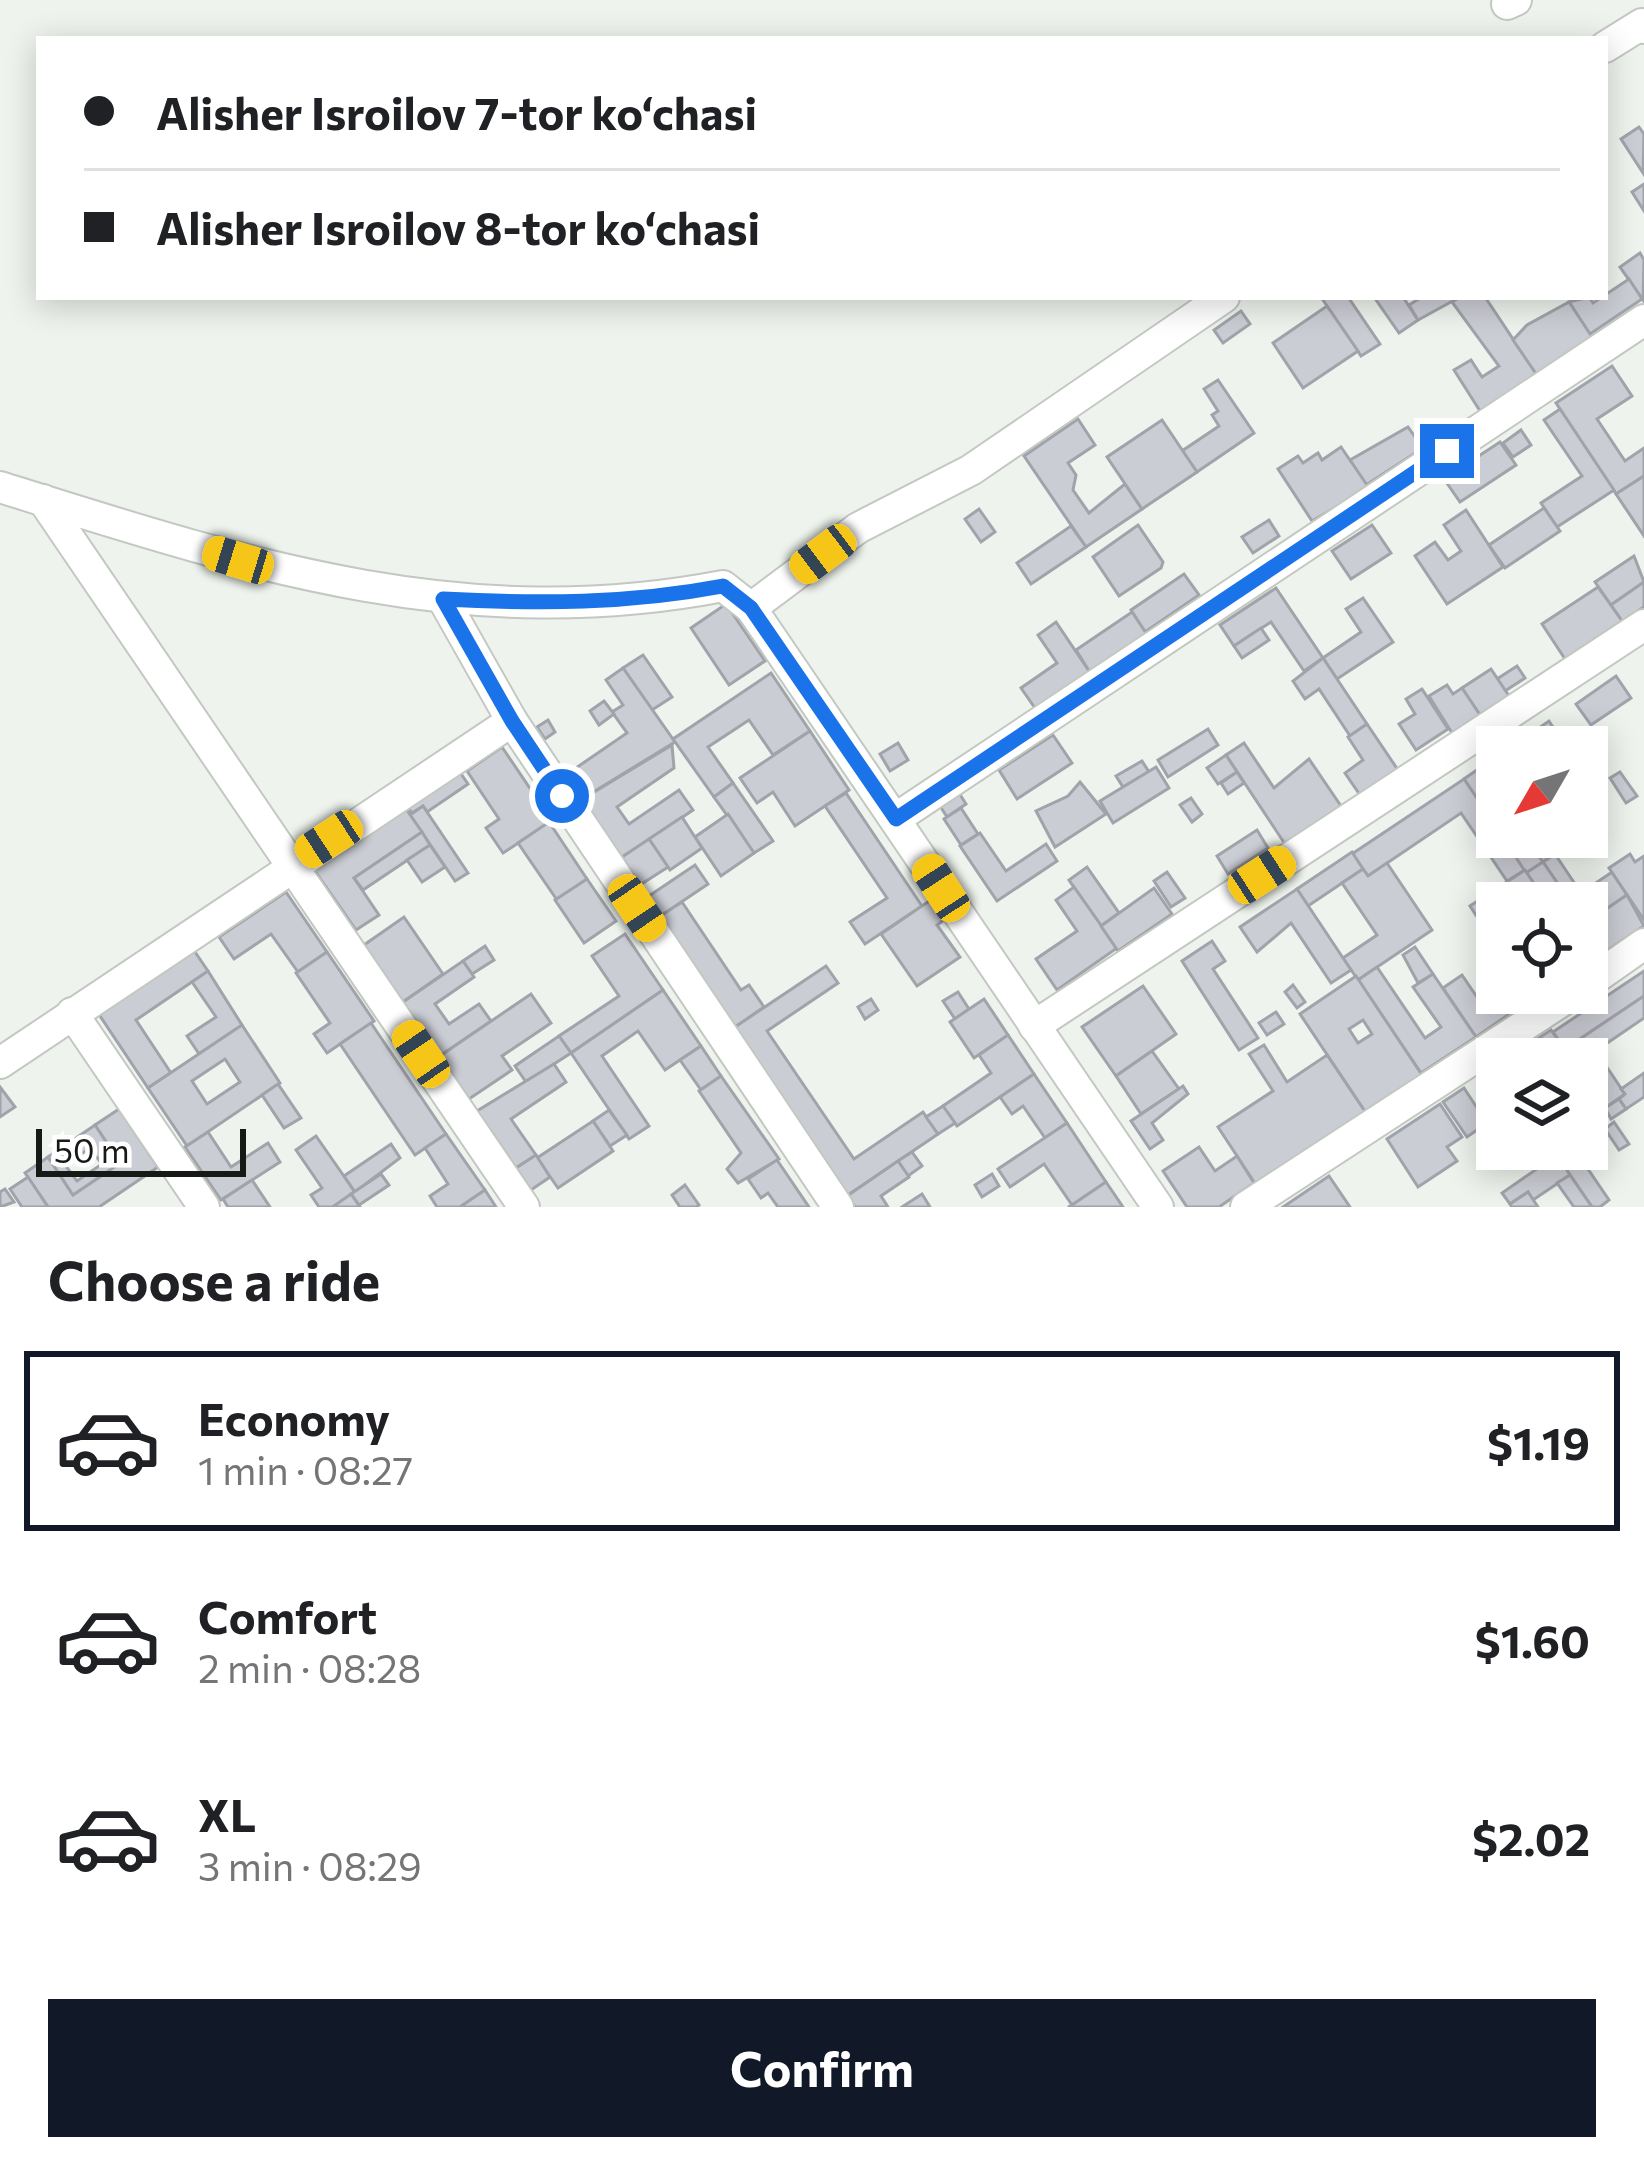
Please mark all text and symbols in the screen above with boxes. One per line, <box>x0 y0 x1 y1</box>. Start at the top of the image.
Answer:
text: Alisher Isroilov 7-tor ko‘chasi <box>156 84 757 139</box>
text: Alisher Isroilov 8-tor ko‘chasi <box>156 199 760 254</box>
route end <box>1420 424 1474 478</box>
car <box>783 518 863 590</box>
car <box>198 532 278 588</box>
north arrow <box>1476 726 1608 858</box>
map controls <box>1476 726 1608 1170</box>
route start <box>535 769 589 823</box>
car <box>289 804 369 874</box>
car <box>1222 840 1302 910</box>
car <box>906 848 976 928</box>
car <box>602 868 672 948</box>
button: locate <box>1476 882 1608 1014</box>
car <box>386 1014 456 1094</box>
button: layers <box>1476 1038 1608 1170</box>
scale bar <box>36 1123 246 1176</box>
text: 50 m <box>54 1129 130 1170</box>
text: Choose a ride <box>48 1246 380 1312</box>
icon: car <box>54 1387 162 1495</box>
text: Economy <box>198 1390 390 1445</box>
text: $1.19 <box>1487 1414 1590 1469</box>
text: 1 min · 08:27 <box>198 1445 413 1493</box>
icon: car <box>54 1585 162 1693</box>
text: Comfort <box>198 1588 377 1643</box>
text: $1.60 <box>1475 1612 1590 1667</box>
text: 2 min · 08:28 <box>198 1643 421 1691</box>
icon: car <box>54 1783 162 1891</box>
text: XL <box>198 1786 256 1841</box>
text: $2.02 <box>1472 1810 1590 1865</box>
text: 3 min · 08:29 <box>198 1841 422 1889</box>
button: Confirm <box>48 1999 1596 2137</box>

